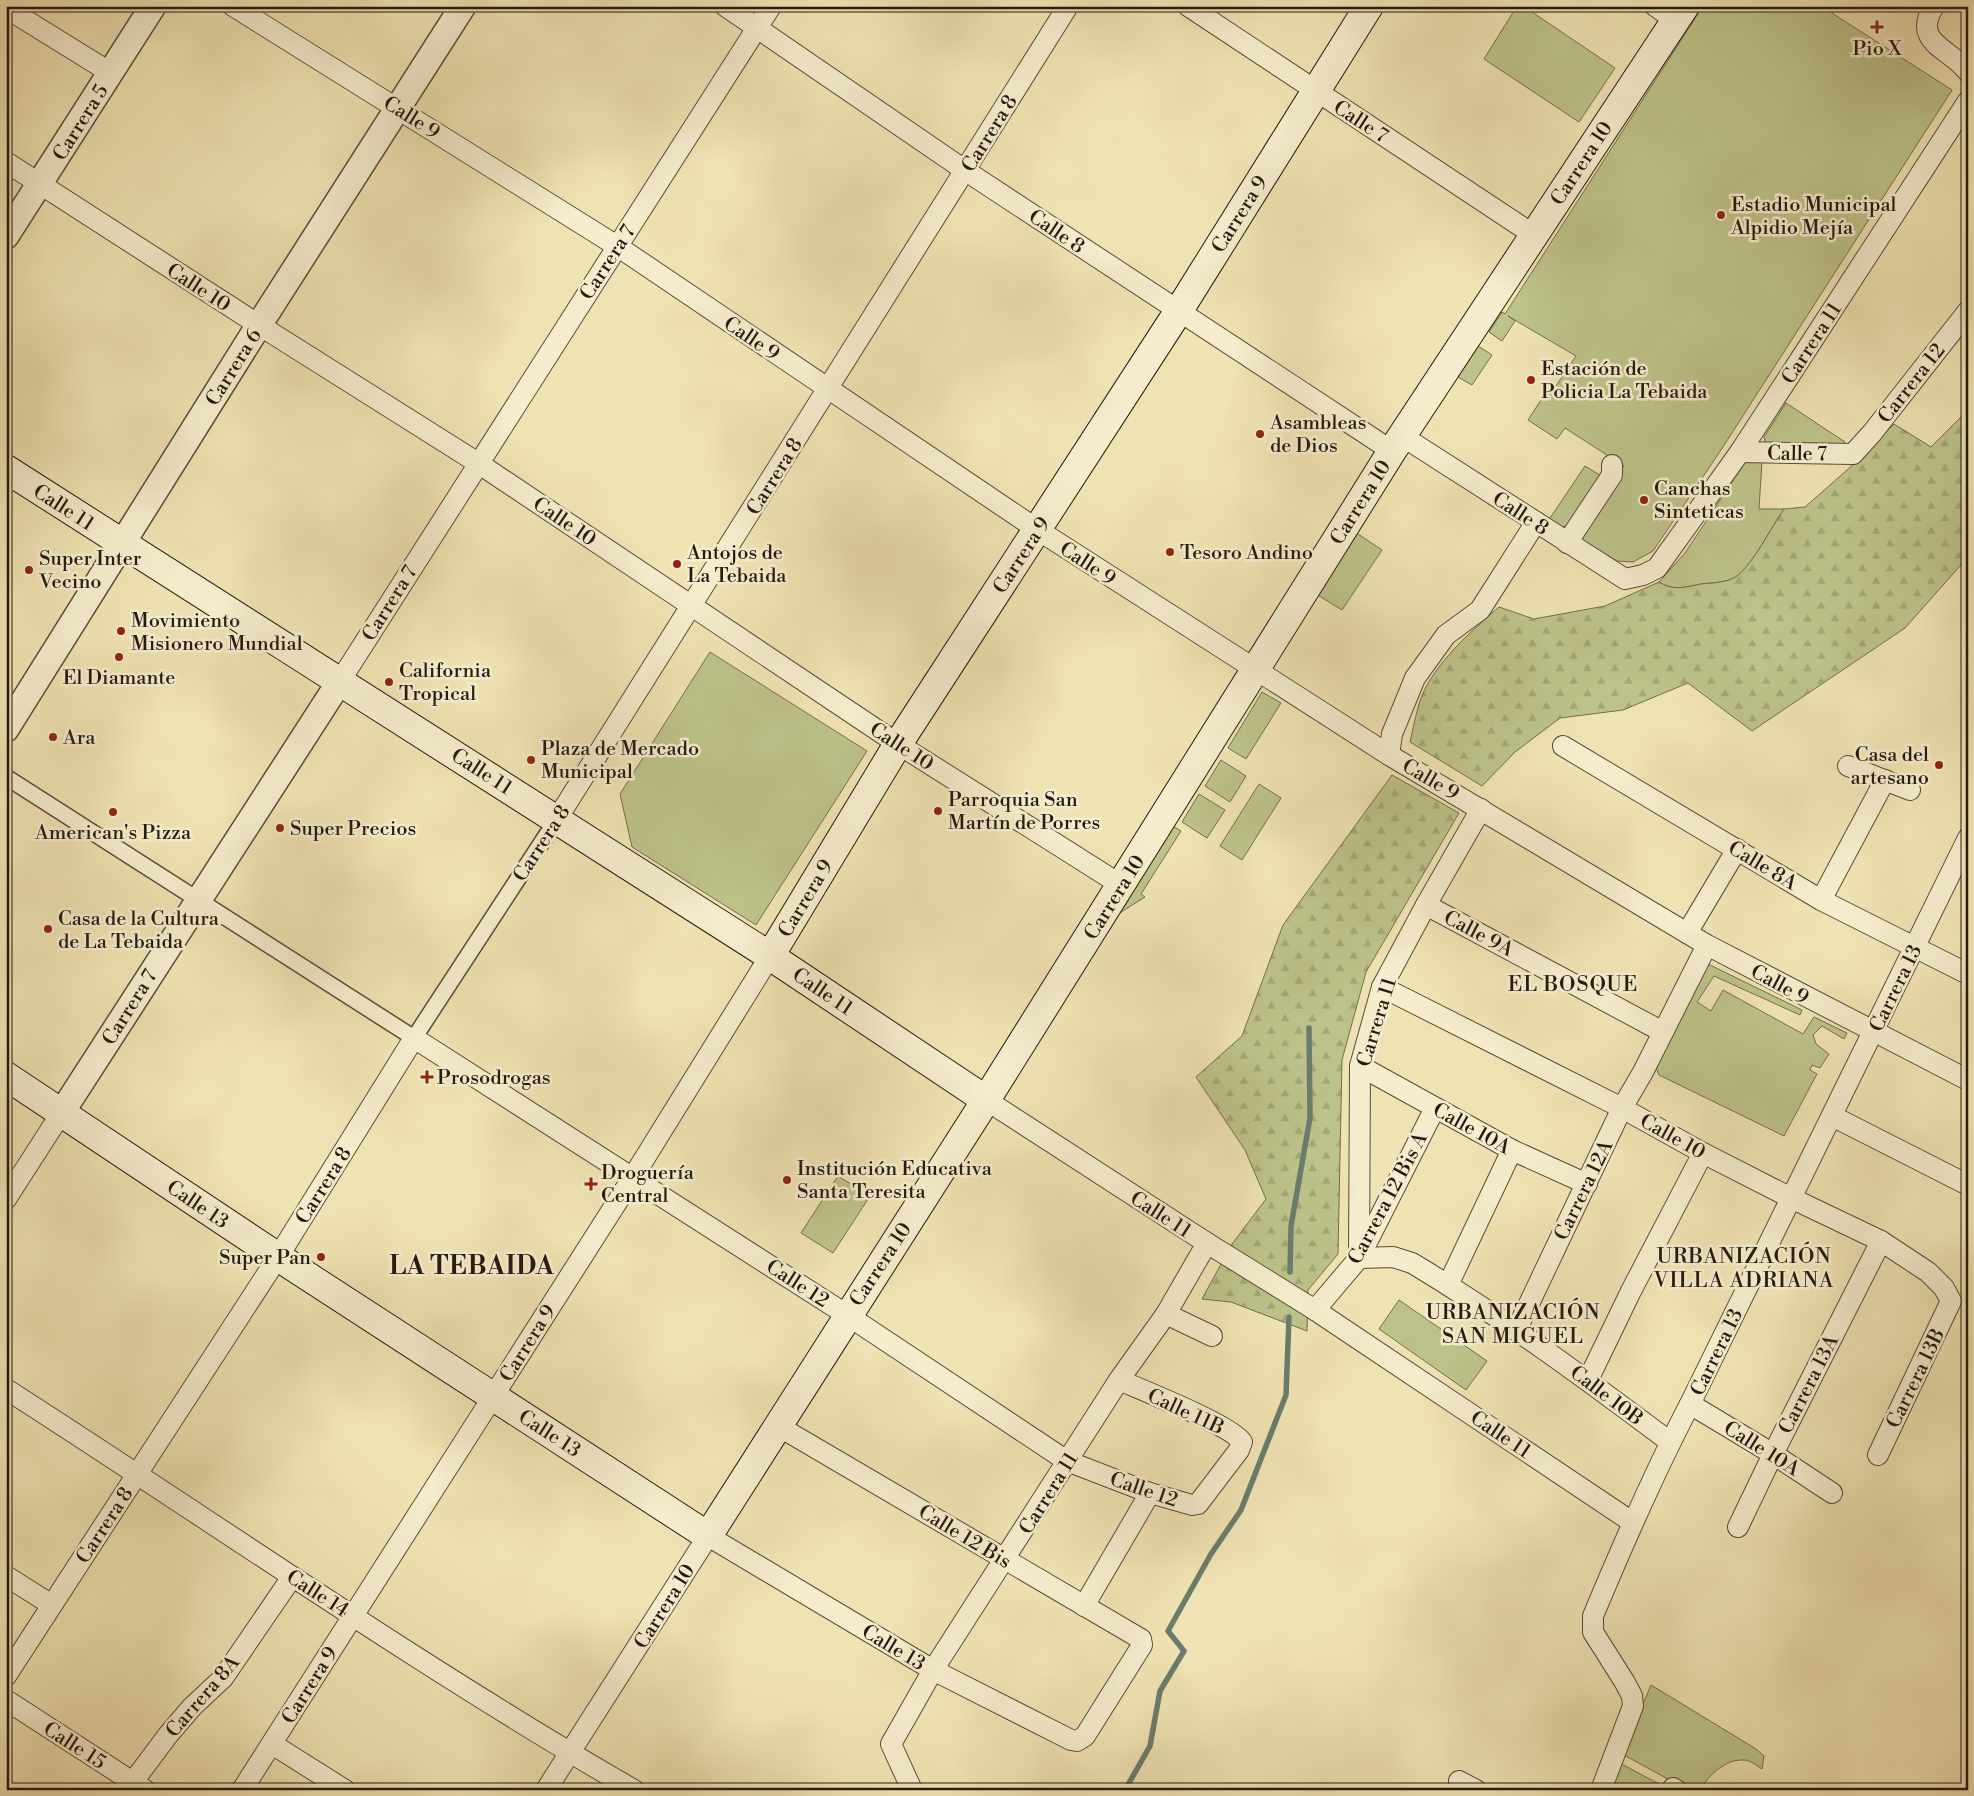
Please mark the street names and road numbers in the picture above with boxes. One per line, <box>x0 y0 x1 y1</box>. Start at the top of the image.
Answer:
street label: Carrera 5 <box>48 80 114 166</box>
street label: Carrera 8 <box>957 90 1024 177</box>
street label: Calle 9 <box>378 91 444 145</box>
street label: Calle 7 <box>1328 95 1392 149</box>
street label: Carrera 10 <box>1546 117 1619 211</box>
street label: Carrera 9 <box>1207 172 1274 258</box>
street label: Calle 8 <box>1023 204 1089 260</box>
street label: Carrera 7 <box>575 221 642 305</box>
street label: Calle 10 <box>162 258 235 318</box>
street label: Carrera 11 <box>1777 298 1848 389</box>
street label: Calle 9 <box>718 312 784 367</box>
street label: Carrera 6 <box>201 325 268 411</box>
street label: Carrera 12 <box>1873 339 1951 429</box>
street label: Carrera 8 <box>742 433 809 520</box>
street label: Calle 7 <box>1767 441 1827 468</box>
street label: Carrera 10 <box>1325 456 1397 550</box>
street label: Calle 11 <box>28 479 99 537</box>
street label: Calle 8 <box>1487 487 1553 542</box>
street label: Calle 10 <box>528 492 601 553</box>
street label: Carrera 9 <box>988 513 1056 599</box>
street label: Calle 9 <box>1054 537 1120 592</box>
street label: Carrera 7 <box>357 561 423 646</box>
street label: Calle 10 <box>865 717 938 777</box>
street label: Calle 11 <box>446 743 517 801</box>
street label: Calle 9 <box>1397 754 1463 807</box>
street label: Carrera 8 <box>508 801 576 887</box>
street label: Calle 8A <box>1723 836 1802 897</box>
street label: Carrera 10 <box>1079 851 1151 945</box>
street label: Carrera 9 <box>773 855 839 942</box>
street label: Calle 9A <box>1439 906 1519 964</box>
street label: Carrera 13 <box>1865 941 1928 1036</box>
street label: Calle 9 <box>1746 960 1813 1011</box>
street label: Calle 11 <box>787 963 858 1022</box>
street label: Carrera 7 <box>97 965 163 1050</box>
street label: Carrera 11 <box>1352 974 1403 1070</box>
street label: Calle 10A <box>1428 1098 1516 1161</box>
street label: Calle 10 <box>1635 1109 1709 1165</box>
street label: Carrera 12 Bis A <box>1343 1127 1434 1269</box>
street label: Carrera 12A <box>1549 1135 1620 1245</box>
street label: Carrera 8 <box>291 1142 358 1229</box>
street label: Calle 13 <box>161 1175 233 1235</box>
street label: Calle 11 <box>1125 1186 1196 1244</box>
street label: Carrera 10 <box>845 1218 918 1312</box>
street label: Calle 12 <box>761 1255 833 1314</box>
street label: Carrera 9 <box>495 1301 562 1387</box>
street label: Carrera 13 <box>1686 1305 1749 1400</box>
street label: Carrera 13B <box>1881 1325 1951 1433</box>
street label: Carrera 13A <box>1774 1330 1845 1438</box>
street label: Calle 10B <box>1565 1361 1648 1432</box>
street label: Calle 11B <box>1143 1384 1228 1441</box>
street label: Calle 13 <box>513 1405 585 1464</box>
street label: Calle 11 <box>1465 1406 1536 1465</box>
street label: Calle 10A <box>1719 1416 1805 1483</box>
street label: Carrera 11 <box>1014 1448 1084 1540</box>
street label: Calle 12 <box>1106 1467 1181 1514</box>
street label: Carrera 8 <box>71 1483 139 1569</box>
street label: Calle 12 Bis <box>913 1500 1015 1575</box>
street label: Carrera 10 <box>629 1560 701 1654</box>
street label: Calle 14 <box>281 1565 353 1624</box>
street label: Calle 13 <box>857 1620 929 1677</box>
street label: Carrera 9 <box>277 1643 344 1729</box>
street label: Carrera 8A <box>161 1650 246 1743</box>
street label: Calle 15 <box>38 1717 110 1776</box>

